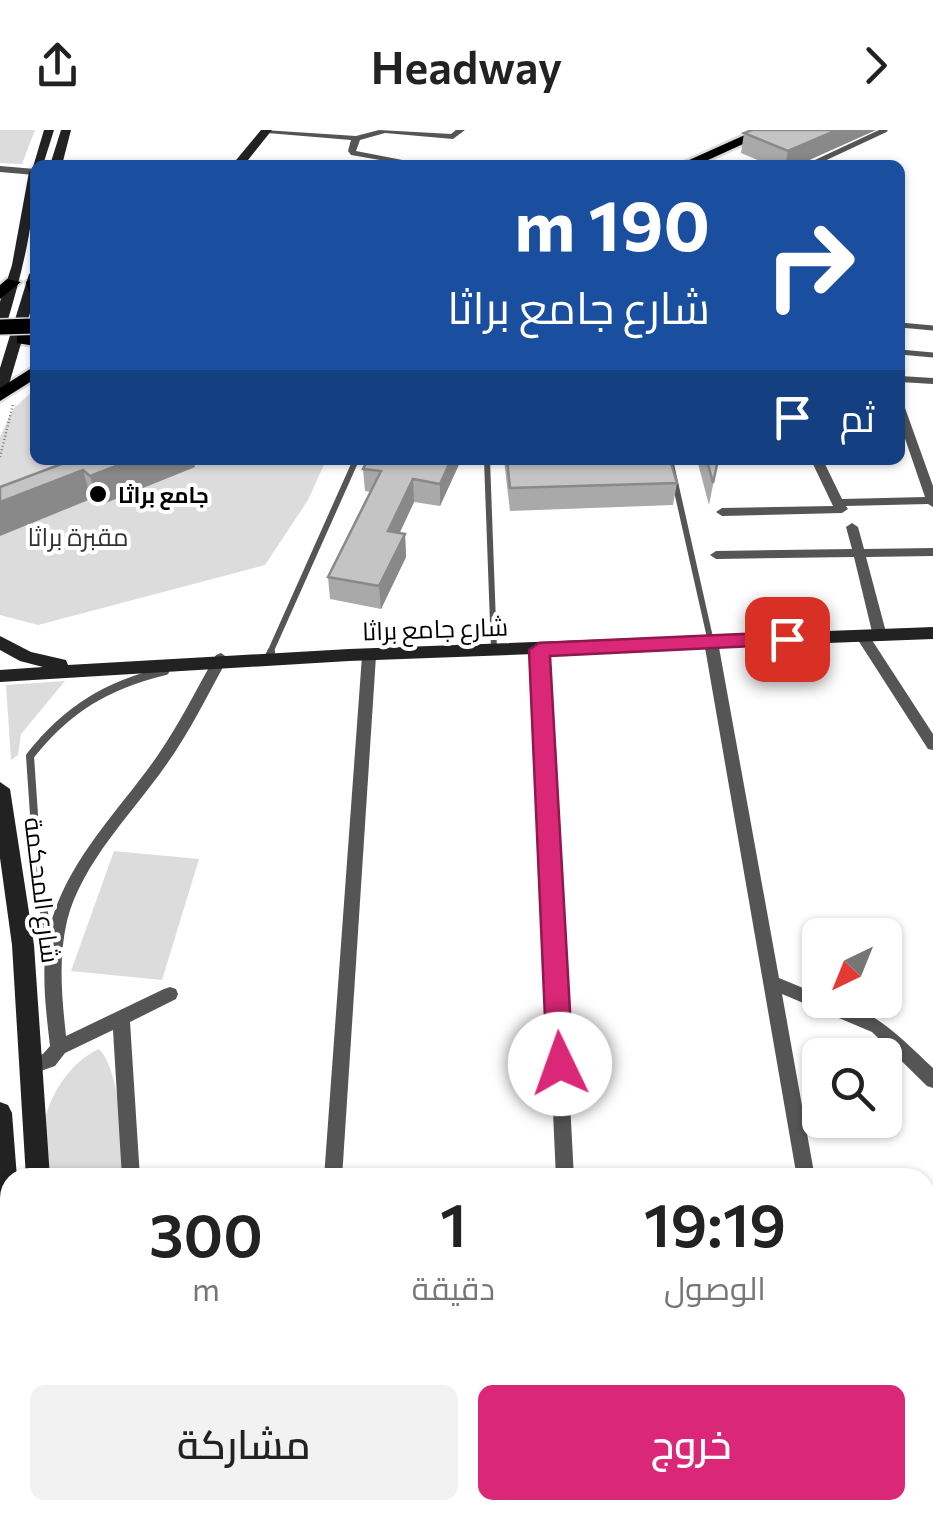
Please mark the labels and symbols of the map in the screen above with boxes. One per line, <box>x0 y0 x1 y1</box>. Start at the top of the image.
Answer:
place label: جامع براثا <box>118 481 209 510</box>
marker: جامع براثا <box>87 483 109 505</box>
park label: مقبرة براثا <box>27 521 129 552</box>
pin <box>745 597 830 682</box>
street label: شارع جامع براثا <box>362 610 509 649</box>
street label: شارع المحكمة <box>16 815 67 965</box>
north arrow <box>802 918 902 1018</box>
position arrow <box>508 1012 612 1116</box>

